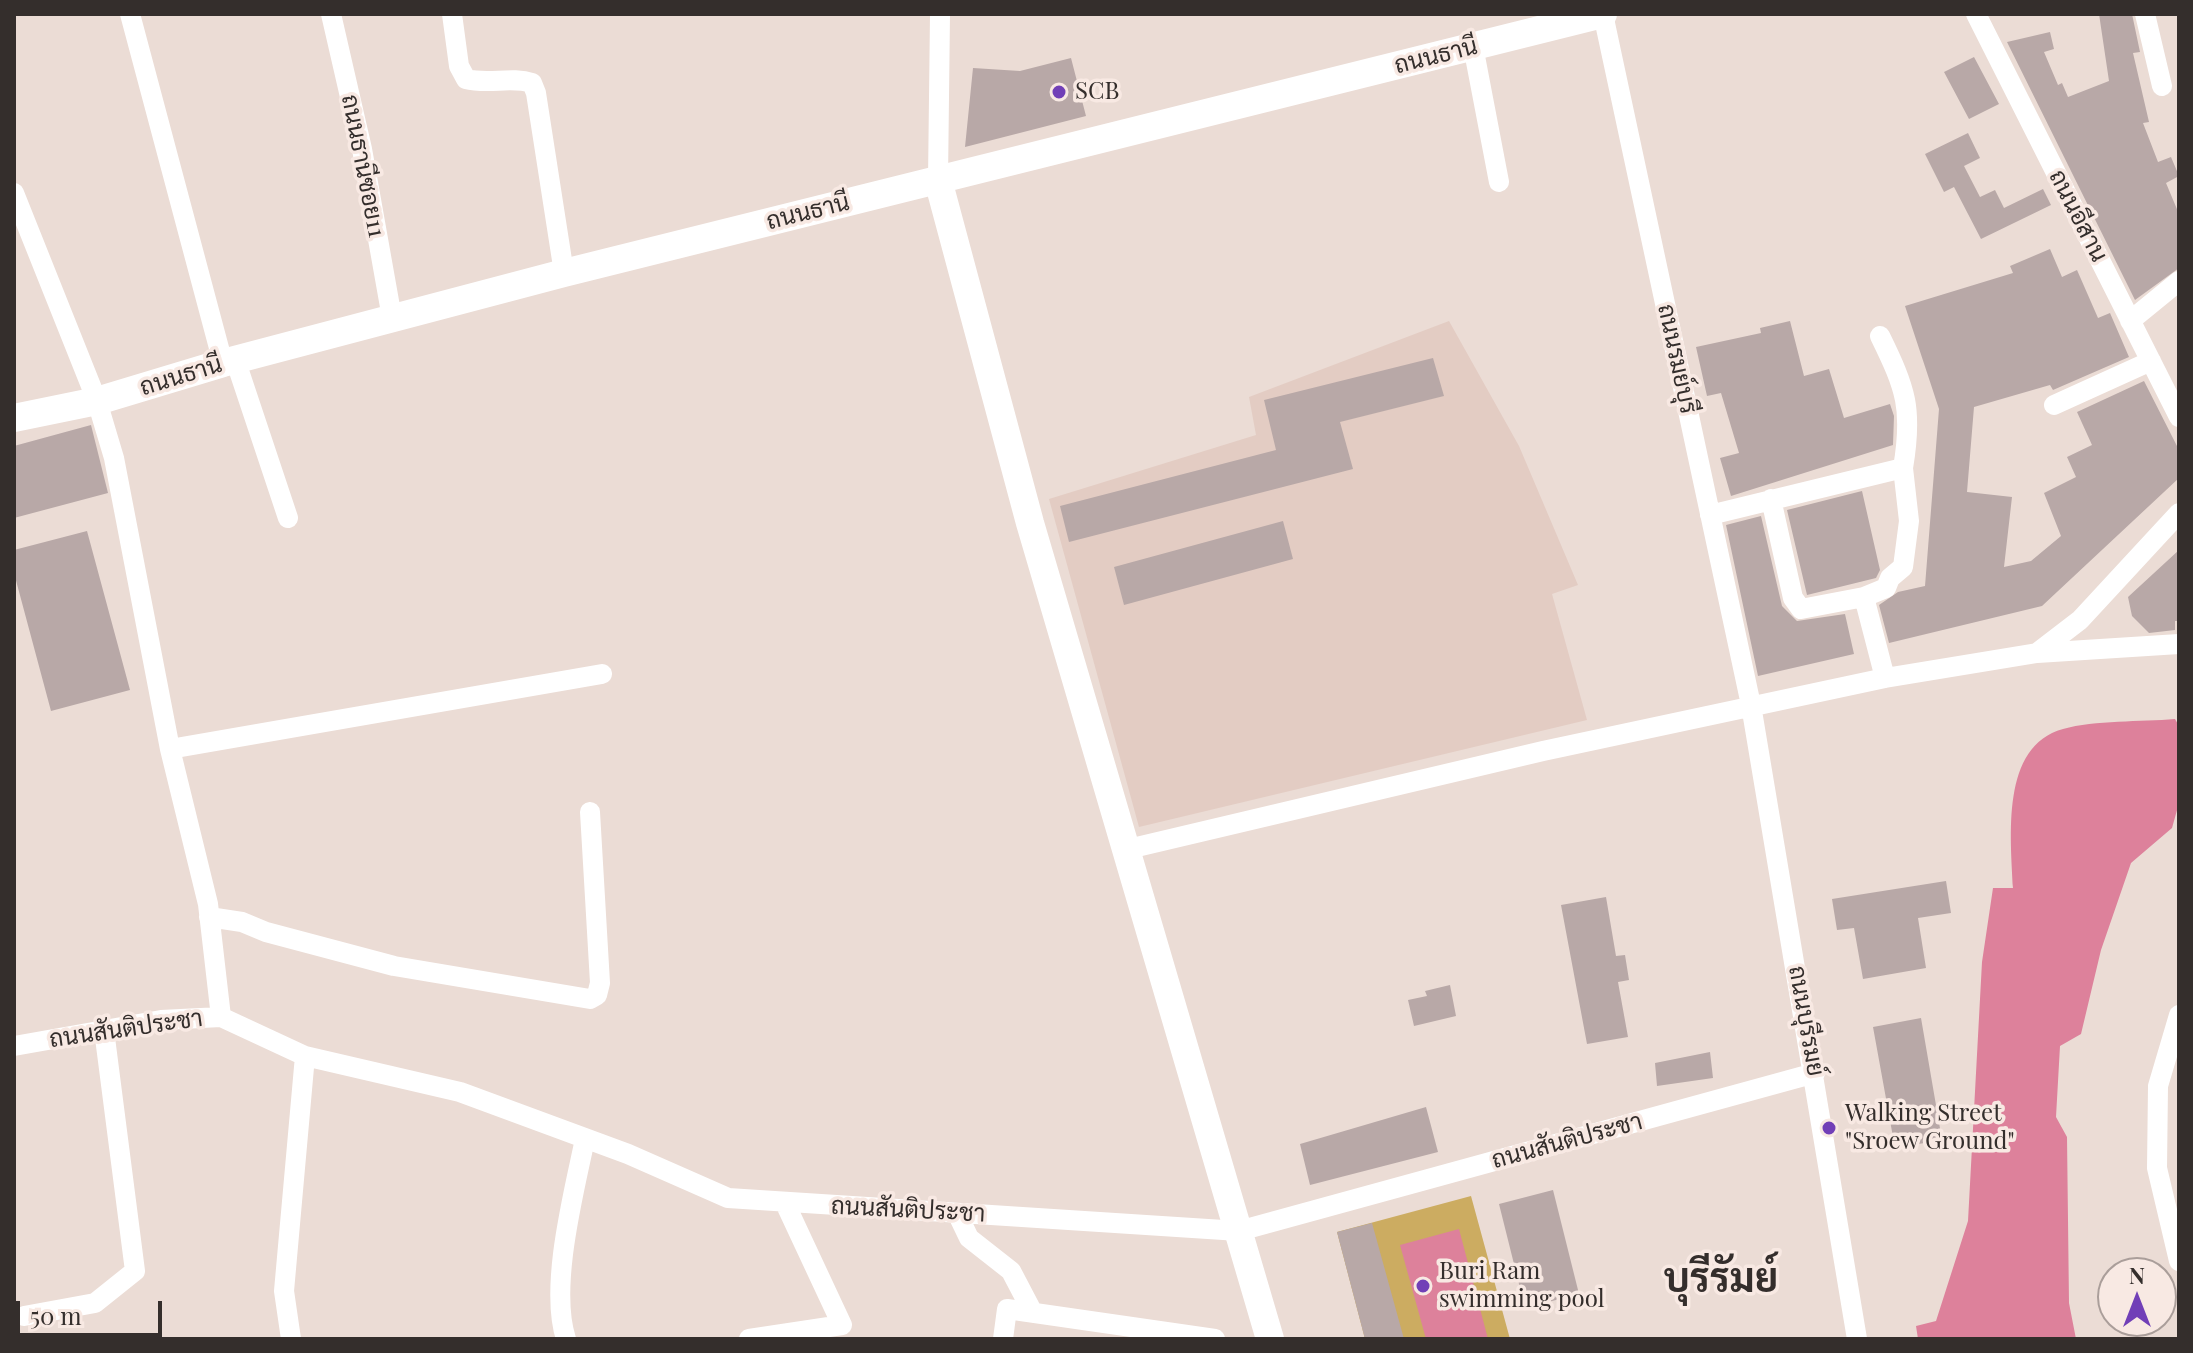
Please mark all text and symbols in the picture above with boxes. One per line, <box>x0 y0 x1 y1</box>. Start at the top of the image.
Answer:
street label: ถนนธานี <box>1392 32 1480 80</box>
place label: SCB <box>1075 78 1119 106</box>
marker: SCB <box>1050 83 1068 101</box>
street label: ถนนธานีซอย11 <box>335 92 391 240</box>
street label: ถนนอีสาน <box>2043 165 2113 267</box>
street label: ถนนธานี <box>764 188 852 236</box>
street label: ถนนรมย์บุรี <box>1651 301 1703 417</box>
street label: ถนนธานี <box>136 350 226 402</box>
street label: ถนนบุรีรมย์ <box>1782 963 1830 1079</box>
street label: ถนนสันติประชา <box>47 1004 205 1054</box>
place label: Walking Street "Sroew Ground" <box>1845 1100 2015 1156</box>
street label: ถนนสันติประชา <box>1489 1107 1645 1175</box>
marker: Walking Street "Sroew Ground" <box>1820 1119 1838 1137</box>
street label: ถนนสันติประชา <box>830 1192 986 1228</box>
district label: บุรีรัมย์ <box>1664 1256 1778 1304</box>
north arrow <box>2097 1257 2177 1337</box>
place label: Buri Ram swimming pool <box>1439 1258 1605 1314</box>
text: N <box>2129 1260 2145 1290</box>
marker: Buri Ram swimming pool <box>1414 1277 1432 1295</box>
scale bar <box>20 1285 166 1335</box>
text: 50 m <box>30 1299 82 1331</box>

